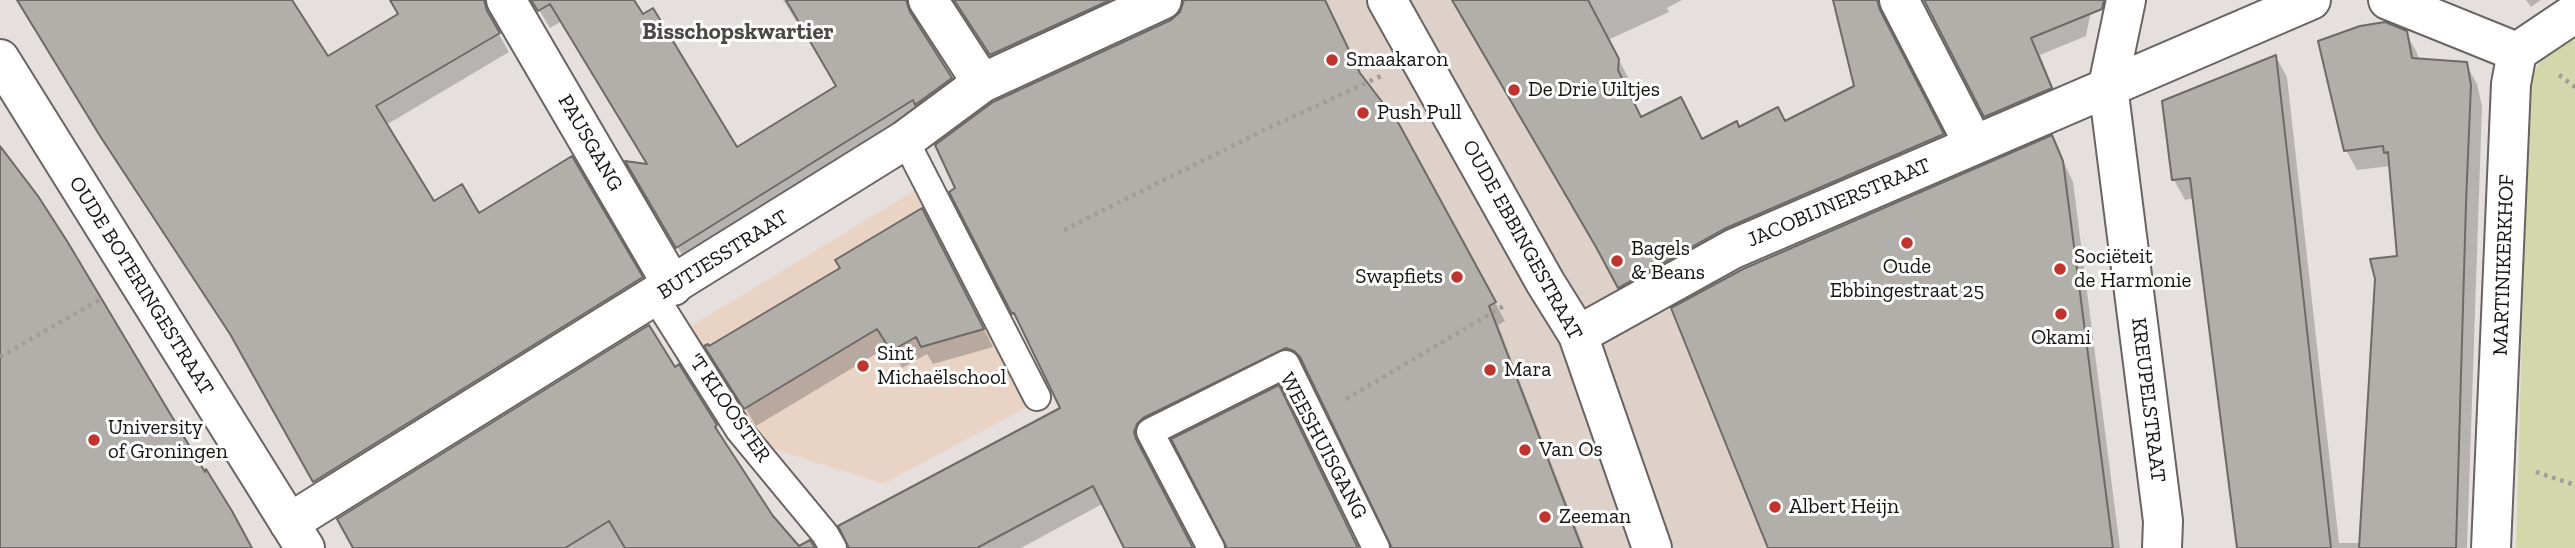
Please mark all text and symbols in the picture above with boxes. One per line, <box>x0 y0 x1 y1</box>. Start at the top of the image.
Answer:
district label: Bisschopskwartier <box>642 18 834 46</box>
place label: Smaakaron <box>1346 47 1448 73</box>
marker: Smaakaron <box>1324 52 1340 68</box>
place label: De Drie Uiltjes <box>1528 77 1660 103</box>
marker: De Drie Uiltjes <box>1506 82 1522 98</box>
street label: PAUSGANG <box>552 90 628 196</box>
place label: Push Pull <box>1377 100 1462 126</box>
marker: Push Pull <box>1355 105 1371 121</box>
street label: OUDE EBBINGESTRAAT <box>1457 136 1587 344</box>
street label: JACOBIJNERSTRAAT <box>1744 153 1934 253</box>
street label: OUDE BOTERINGESTRAAT <box>63 172 219 400</box>
street label: MARTINIKERKHOF <box>2488 174 2520 356</box>
street label: BUTJESSTRAAT <box>653 205 793 305</box>
marker: Oude Ebbingestraat 25 <box>1899 235 1915 251</box>
place label: Bagels & Beans <box>1631 236 1705 286</box>
place label: Sociëteit de Harmonie <box>2074 244 2191 294</box>
marker: Bagels & Beans <box>1609 253 1625 269</box>
place label: Oude Ebbingestraat 25 <box>1830 254 1984 304</box>
marker: Sociëteit de Harmonie <box>2052 261 2068 277</box>
place label: Swapfiets <box>1355 264 1443 290</box>
marker: Swapfiets <box>1449 269 1465 285</box>
marker: Okami <box>2053 306 2069 322</box>
street label: KREUPELSTRAAT <box>2125 316 2171 484</box>
place label: Okami <box>2031 325 2091 351</box>
place label: Sint Michaëlschool <box>877 341 1006 391</box>
street label: 'T KLOOSTER <box>682 349 776 467</box>
place label: Mara <box>1504 357 1551 383</box>
marker: Sint Michaëlschool <box>855 358 871 374</box>
marker: Mara <box>1482 362 1498 378</box>
street label: WEESHUISGANG <box>1274 369 1372 523</box>
place label: University of Groningen <box>108 415 228 465</box>
marker: University of Groningen <box>86 432 102 448</box>
place label: Van Os <box>1539 437 1603 463</box>
marker: Van Os <box>1517 442 1533 458</box>
place label: Albert Heijn <box>1789 494 1899 520</box>
marker: Albert Heijn <box>1767 499 1783 515</box>
place label: Zeeman <box>1559 504 1631 530</box>
marker: Zeeman <box>1537 509 1553 525</box>

